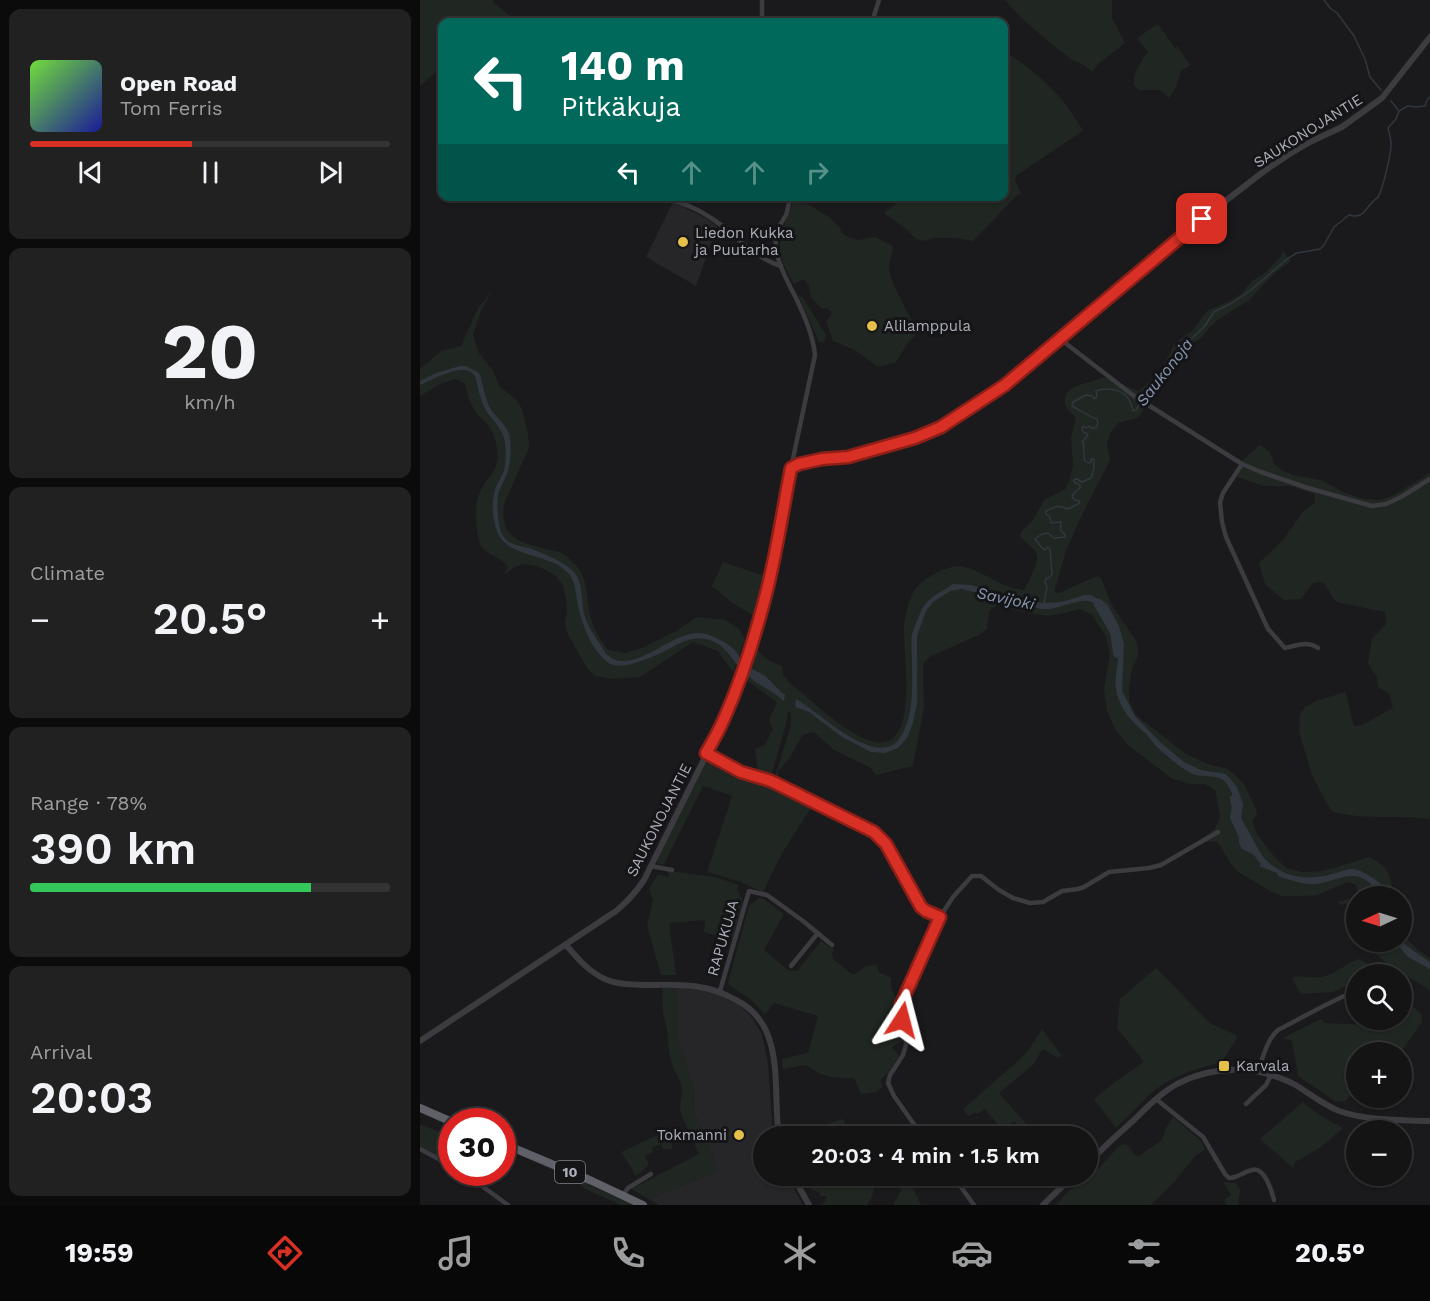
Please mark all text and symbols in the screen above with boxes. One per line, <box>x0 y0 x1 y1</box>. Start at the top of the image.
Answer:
text: 140 m <box>561 41 685 90</box>
icon: left <box>462 42 540 120</box>
text: Open Road <box>120 71 237 96</box>
street label: SAUKONOJANTIE <box>1250 90 1366 172</box>
text: Pitkäkuja <box>561 91 681 123</box>
text: Tom Ferris <box>120 96 223 120</box>
icon: previous <box>74 156 107 189</box>
icon: pause <box>194 156 227 189</box>
icon: next <box>314 156 347 189</box>
icon: left <box>612 156 645 189</box>
icon: ahead <box>675 156 708 189</box>
icon: ahead <box>738 156 771 189</box>
icon: right <box>801 156 834 189</box>
pin <box>1176 193 1227 244</box>
icon: arrive <box>1185 202 1218 235</box>
place label: Liedon Kukka ja Puutarha <box>693 224 794 259</box>
marker: Liedon Kukka ja Puutarha <box>676 235 690 249</box>
text: 20 <box>162 305 258 397</box>
place label: Alilamppula <box>884 317 972 335</box>
marker: Alilamppula <box>865 319 879 333</box>
water label: Saukonoja <box>1132 335 1197 410</box>
text: km/h <box>184 390 236 414</box>
text: Climate <box>30 561 105 585</box>
water label: Savijoki <box>975 583 1037 614</box>
text: 20.5° <box>152 592 268 645</box>
text: − <box>30 600 50 639</box>
text: + <box>370 600 390 639</box>
street label: SAUKONOJANTIE <box>623 760 695 880</box>
text: Range · 78% <box>30 791 147 815</box>
text: 390 km <box>30 822 196 875</box>
north arrow <box>1346 886 1412 952</box>
map controls <box>1346 886 1412 1186</box>
street label: RAPUKUJA <box>704 898 742 978</box>
button: search <box>1346 964 1412 1030</box>
position arrow <box>870 988 934 1052</box>
text: Arrival <box>30 1040 92 1064</box>
button: + <box>1346 1042 1412 1108</box>
place label: Karvala <box>1236 1057 1290 1075</box>
marker: Karvala <box>1217 1059 1231 1073</box>
text: 20:03 <box>30 1071 153 1124</box>
speed limit sign: 30 <box>438 1108 516 1186</box>
button: − <box>1346 1120 1412 1186</box>
place label: Tokmanni <box>657 1126 727 1144</box>
marker: Tokmanni <box>732 1128 746 1142</box>
text: 20:03 · 4 min · 1.5 km <box>811 1143 1040 1168</box>
road number: 10 <box>555 1161 585 1183</box>
icon: directions <box>264 1232 306 1274</box>
icon: music <box>435 1232 477 1274</box>
icon: phone <box>607 1232 649 1274</box>
icon: climate <box>779 1232 821 1274</box>
icon: car <box>951 1232 993 1274</box>
icon: filters <box>1123 1232 1165 1274</box>
text: 19:59 <box>65 1237 134 1269</box>
text: 20.5° <box>1295 1237 1365 1269</box>

